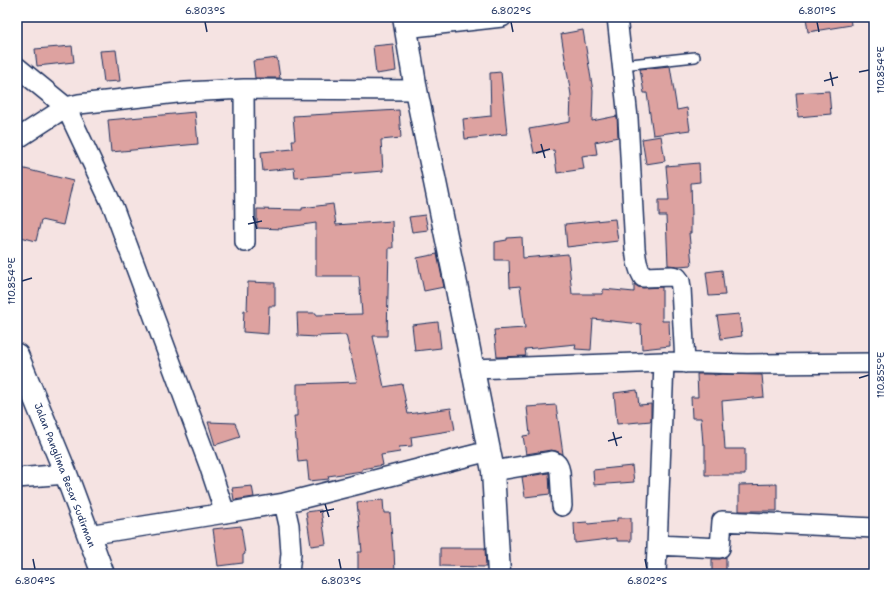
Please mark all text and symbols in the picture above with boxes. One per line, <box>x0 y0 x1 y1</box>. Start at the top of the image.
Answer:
text: 6.803°S <box>185 4 226 17</box>
text: 6.802°S <box>491 4 531 17</box>
text: 6.801°S <box>798 4 836 17</box>
text: 110.854°E <box>874 46 887 94</box>
text: 110.854°E <box>5 257 18 305</box>
text: 110.855°E <box>874 352 887 398</box>
street label: Jalan Panglima Besar Sudirman <box>31 401 99 549</box>
text: 6.804°S <box>15 574 56 587</box>
text: 6.803°S <box>321 574 362 587</box>
text: 6.802°S <box>627 574 667 587</box>

